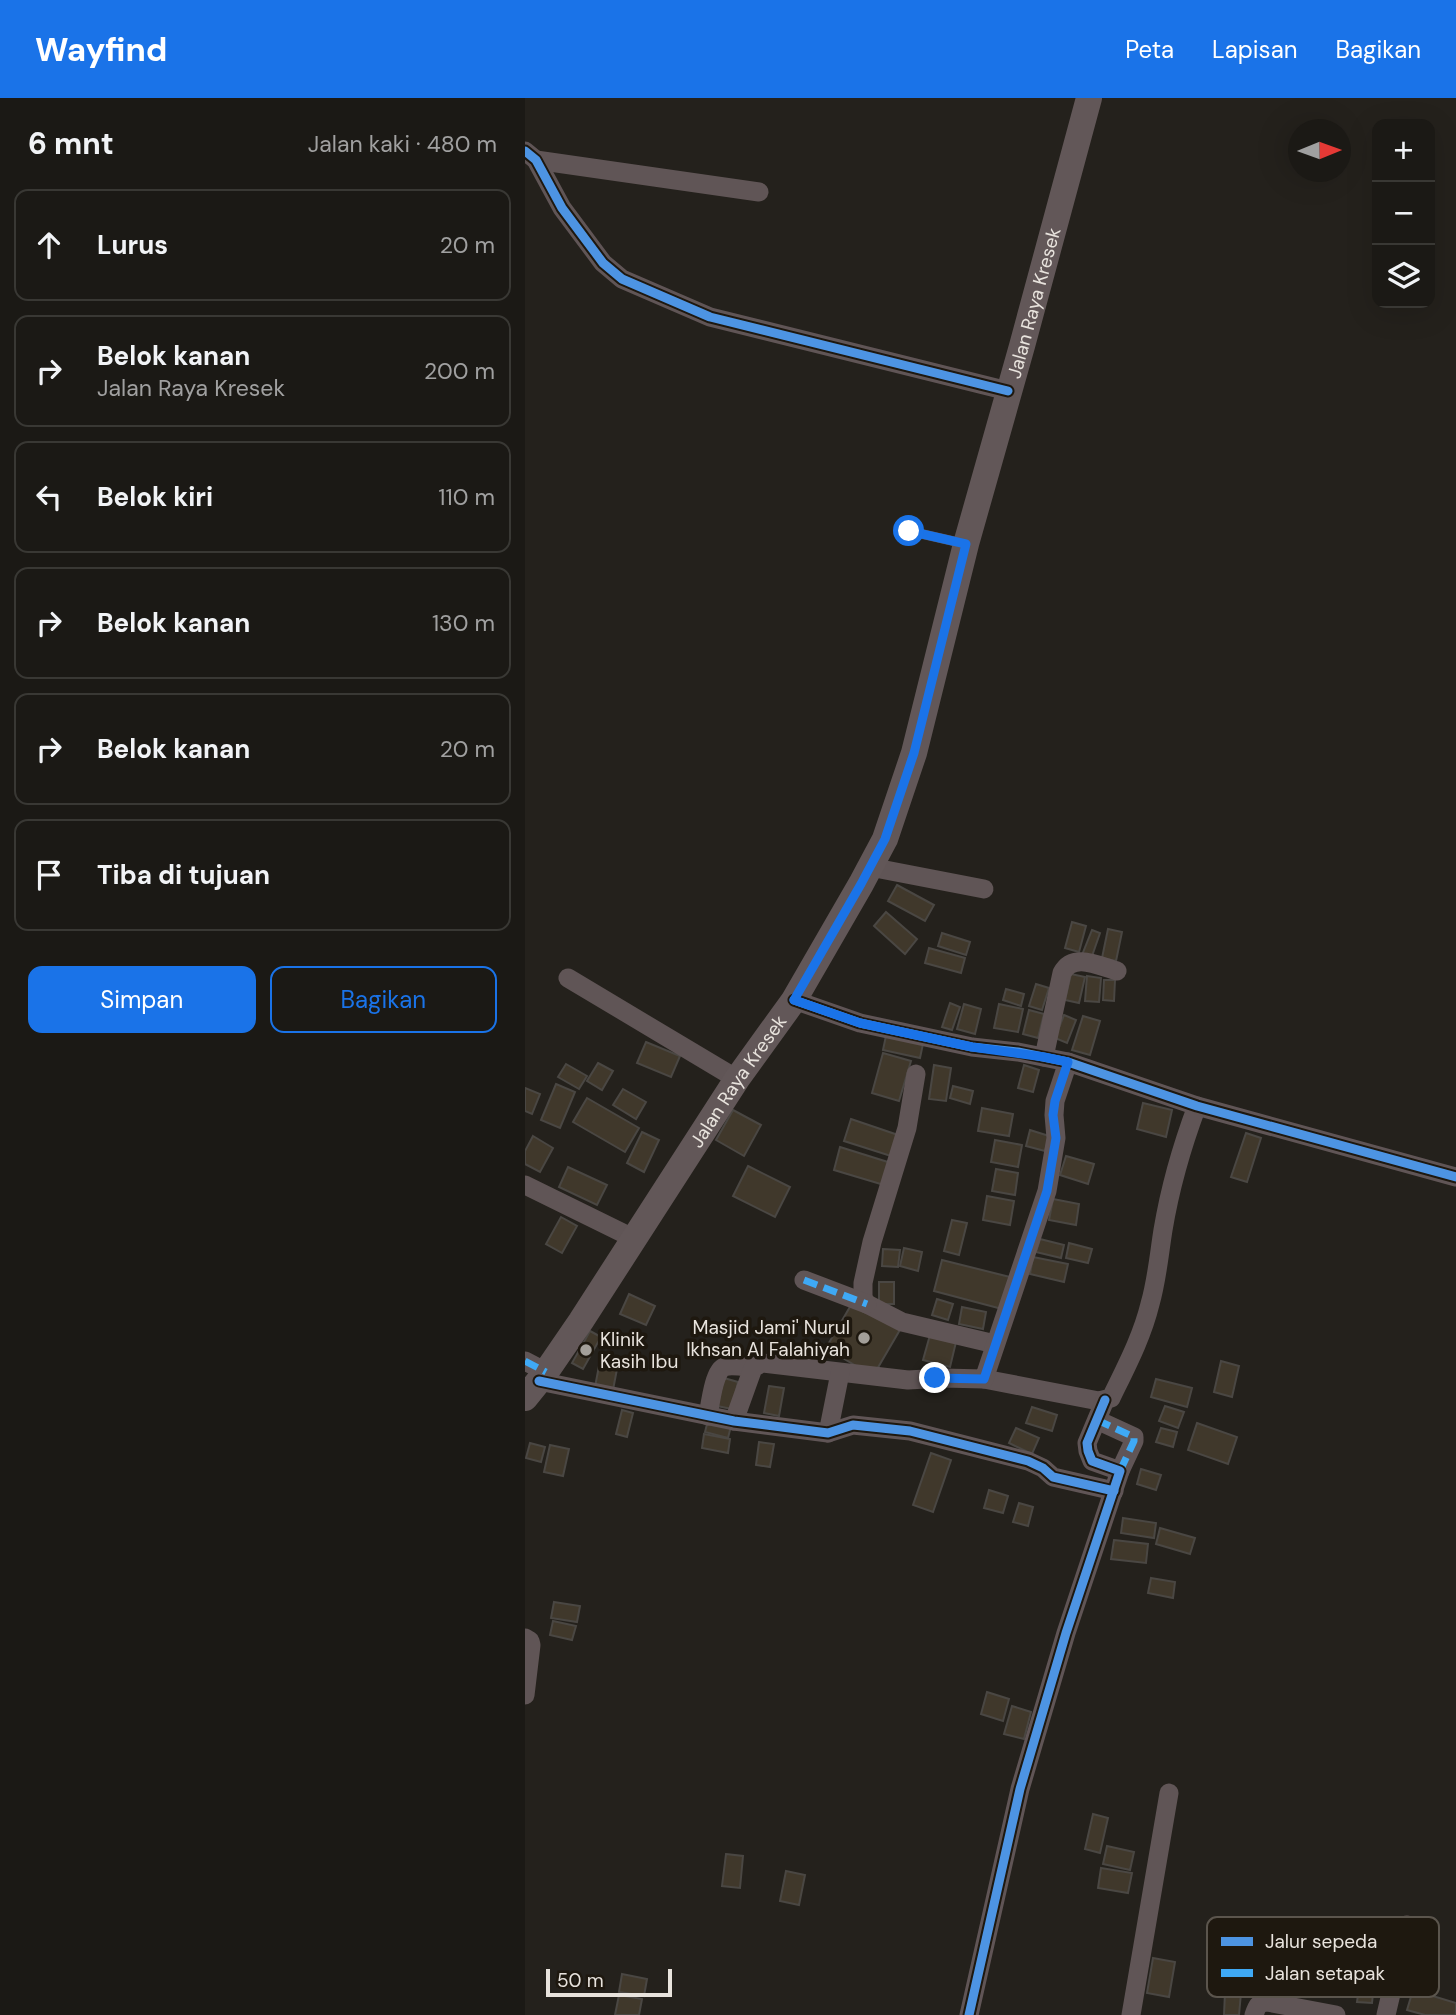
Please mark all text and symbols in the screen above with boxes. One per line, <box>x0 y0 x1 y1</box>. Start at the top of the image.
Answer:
text: Wayfind <box>35 28 167 71</box>
text: Peta <box>1125 34 1174 65</box>
text: Lapisan <box>1212 34 1297 65</box>
text: Bagikan <box>1335 34 1421 65</box>
north arrow <box>1288 119 1351 182</box>
map controls <box>1372 119 1435 308</box>
button: + <box>1372 119 1435 182</box>
text: 6 mnt <box>28 124 114 163</box>
text: Jalan kaki · 480 m <box>308 129 497 159</box>
button: − <box>1372 182 1435 245</box>
street label: Jalan Raya Kresek <box>1001 224 1066 381</box>
icon: ahead <box>30 226 68 264</box>
text: Lurus <box>97 228 168 262</box>
text: 20 m <box>440 230 495 260</box>
button: layers <box>1372 245 1435 308</box>
text: Belok kanan <box>97 339 250 373</box>
icon: right <box>30 352 68 390</box>
text: 200 m <box>424 356 495 386</box>
text: Jalan Raya Kresek <box>97 373 285 403</box>
icon: left <box>30 478 68 516</box>
text: Belok kiri <box>97 480 213 514</box>
text: 110 m <box>438 482 495 512</box>
route start <box>893 515 924 546</box>
icon: right <box>30 604 68 642</box>
text: Belok kanan <box>97 606 250 640</box>
text: 130 m <box>432 608 495 638</box>
icon: right <box>30 730 68 768</box>
text: Belok kanan <box>97 732 250 766</box>
text: 20 m <box>440 734 495 764</box>
icon: arrive <box>30 856 68 894</box>
text: Tiba di tujuan <box>97 858 270 892</box>
button: Simpan <box>28 966 256 1033</box>
button: Bagikan <box>270 966 497 1033</box>
street label: Jalan Raya Kresek <box>684 1009 792 1152</box>
place label: Masjid Jami' Nurul Ikhsan Al Falahiyah <box>686 1315 850 1362</box>
place label: Klinik Kasih Ibu <box>600 1327 678 1374</box>
marker: Masjid Jami' Nurul Ikhsan Al Falahiyah <box>856 1330 872 1346</box>
marker: Klinik Kasih Ibu <box>578 1342 594 1358</box>
route end <box>919 1362 950 1393</box>
legend <box>1207 1917 1439 1997</box>
text: Jalur sepeda <box>1265 1929 1377 1954</box>
text: Jalan setapak <box>1265 1961 1385 1986</box>
scale bar <box>546 1966 672 1998</box>
text: 50 m <box>557 1968 604 1993</box>

